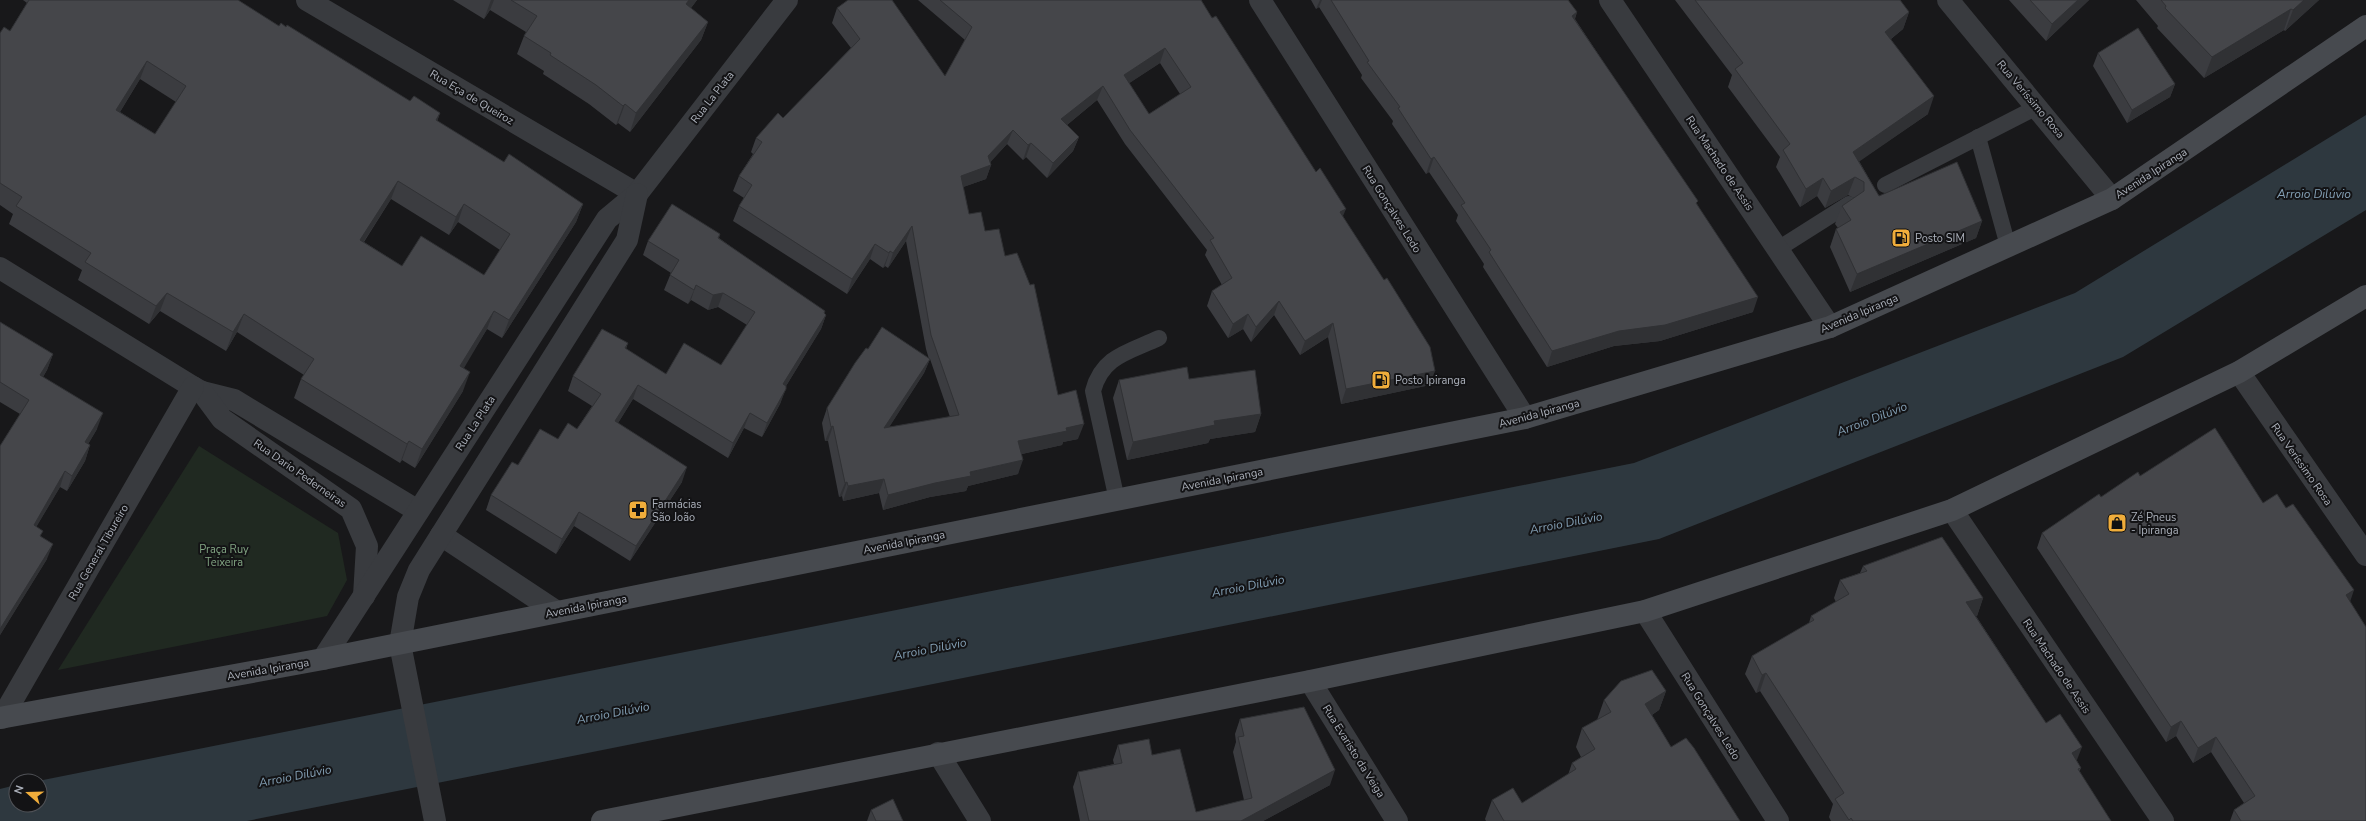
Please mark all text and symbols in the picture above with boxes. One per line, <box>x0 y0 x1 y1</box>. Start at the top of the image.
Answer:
street label: Rua Veríssimo Rosa <box>1994 57 2068 142</box>
street label: Rua Eça de Queiroz <box>427 66 516 128</box>
street label: Rua La Plata <box>687 68 738 127</box>
street label: Rua Machado de Assis <box>1682 113 1757 214</box>
street label: Avenida Ipiranga <box>2112 144 2190 202</box>
street label: Rua Gonçalves Ledo <box>1359 163 1425 256</box>
water label: Arroio Dilúvio <box>2276 186 2351 202</box>
fuel station icon: Posto SIM <box>1890 227 1912 249</box>
place label: Posto SIM <box>1915 231 1965 246</box>
street label: Avenida Ipiranga <box>1818 290 1901 337</box>
fuel station icon: Posto Ipiranga <box>1370 369 1392 391</box>
place label: Posto Ipiranga <box>1395 373 1466 388</box>
street label: Rua La Plata <box>452 393 499 454</box>
street label: Avenida Ipiranga <box>1497 395 1581 431</box>
water label: Arroio Dilúvio <box>1834 398 1910 440</box>
street label: Rua Veríssimo Rosa <box>2268 420 2336 509</box>
street label: Rua Dario Pederneiras <box>250 436 349 511</box>
street label: Avenida Ipiranga <box>1180 464 1264 495</box>
place label: Farmácias São João <box>652 497 702 525</box>
pharmacy icon: Farmácias São João <box>627 499 649 521</box>
street label: Rua General Tibureiro <box>65 502 132 603</box>
water label: Arroio Dilúvio <box>1527 508 1604 538</box>
place label: Zé Pneus - Ipiranga <box>2131 510 2179 538</box>
shop icon: Zé Pneus - Ipiranga <box>2106 512 2128 534</box>
street label: Avenida Ipiranga <box>862 527 946 558</box>
park label: Praça Ruy Teixeira <box>199 542 249 570</box>
water label: Arroio Dilúvio <box>1209 571 1286 601</box>
street label: Avenida Ipiranga <box>544 591 628 622</box>
street label: Rua Machado de Assis <box>2019 616 2094 717</box>
water label: Arroio Dilúvio <box>891 634 968 664</box>
street label: Avenida Ipiranga <box>226 655 310 684</box>
street label: Rua Gonçalves Ledo <box>1678 670 1744 763</box>
water label: Arroio Dilúvio <box>574 698 651 728</box>
street label: Rua Evaristo da Veiga <box>1319 702 1388 801</box>
water label: Arroio Dilúvio <box>256 761 333 791</box>
north arrow <box>8 773 48 813</box>
text: N <box>11 783 28 796</box>

